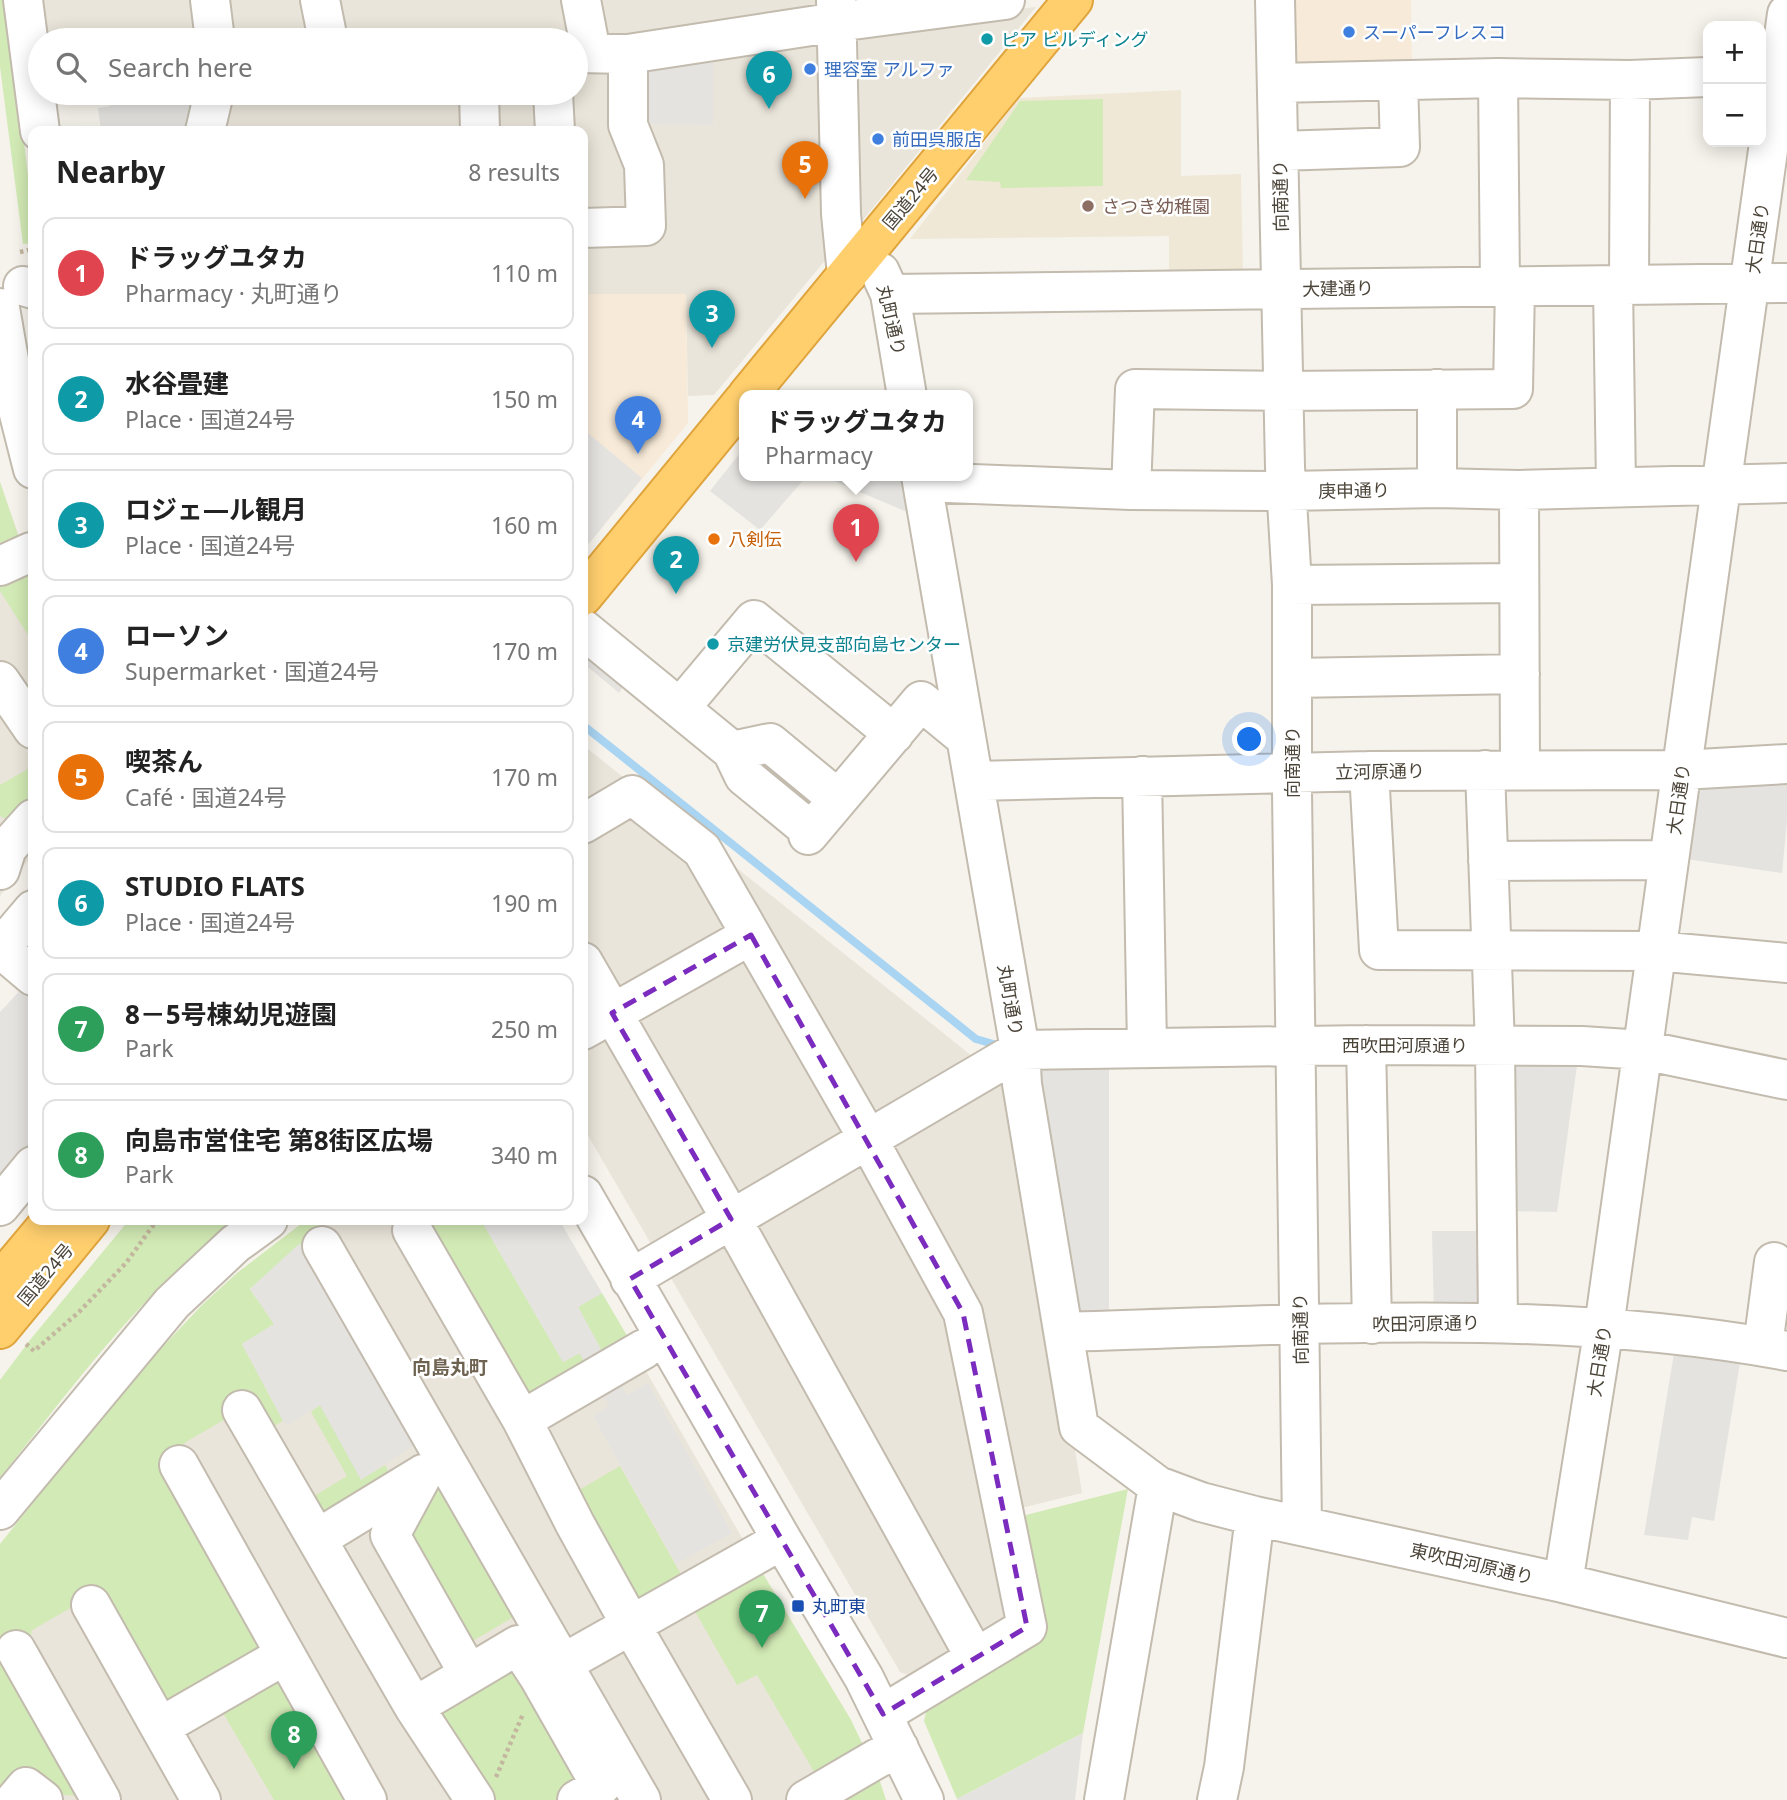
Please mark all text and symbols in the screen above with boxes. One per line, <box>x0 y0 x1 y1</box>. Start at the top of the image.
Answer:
place label: スーパーフレスコ <box>1363 20 1506 44</box>
map controls <box>1703 21 1766 147</box>
button: + <box>1703 21 1766 84</box>
marker: スーパーフレスコ <box>1341 24 1357 40</box>
place label: ピア ビルディング <box>1001 27 1148 51</box>
search box <box>28 28 588 105</box>
marker: ピア ビルディング <box>979 31 995 47</box>
icon: search <box>52 48 90 86</box>
text: Search here <box>108 49 253 85</box>
pin: 6 <box>746 51 792 109</box>
place label: 理容室 アルファ <box>824 57 955 81</box>
marker: 理容室 アルファ <box>802 61 818 77</box>
button: − <box>1703 84 1766 147</box>
place label: 前田呉服店 <box>892 127 982 151</box>
marker: 前田呉服店 <box>870 131 886 147</box>
pin: 5 <box>782 141 828 199</box>
text: Nearby <box>56 151 165 192</box>
text: 8 results <box>468 156 560 188</box>
street label: 向南通り <box>1267 160 1293 232</box>
street label: 国道24号 <box>877 162 943 234</box>
place label: さつき幼稚園 <box>1102 194 1210 218</box>
marker: さつき幼稚園 <box>1080 198 1096 214</box>
street label: 大日通り <box>1740 201 1774 275</box>
text: ドラッグユタカ <box>125 239 307 275</box>
text: 1 <box>74 257 88 289</box>
text: 110 m <box>491 257 558 289</box>
street label: 大建通り <box>1302 275 1374 301</box>
text: Pharmacy · 丸町通り <box>125 277 343 309</box>
street label: 丸町通り <box>872 282 912 358</box>
pin: 3 <box>689 290 735 348</box>
text: 水谷畳建 <box>125 365 229 401</box>
text: 2 <box>74 383 88 415</box>
text: 150 m <box>491 383 558 415</box>
popup <box>739 390 973 481</box>
pin: 4 <box>615 396 661 454</box>
text: Place · 国道24号 <box>125 403 295 435</box>
text: ドラッグユタカ <box>765 403 947 439</box>
text: Pharmacy <box>765 439 873 471</box>
street label: 庚申通り <box>1318 477 1390 503</box>
text: ロジェ―ル観月 <box>125 491 307 527</box>
pin: 1 <box>833 504 879 562</box>
text: 3 <box>74 509 88 541</box>
text: 160 m <box>491 509 558 541</box>
place label: 八剣伝 <box>728 527 782 551</box>
text: Place · 国道24号 <box>125 529 295 561</box>
marker: 八剣伝 <box>706 531 722 547</box>
pin: 2 <box>653 536 699 594</box>
text: ローソン <box>125 617 229 653</box>
place label: 京建労伏見支部向島センター <box>727 632 961 656</box>
text: 4 <box>74 635 88 667</box>
text: 170 m <box>491 635 558 667</box>
marker: 京建労伏見支部向島センター <box>705 636 721 652</box>
text: Supermarket · 国道24号 <box>125 655 379 687</box>
your location <box>1232 722 1266 756</box>
street label: 向南通り <box>1280 726 1304 798</box>
text: 喫茶ん <box>125 743 203 779</box>
street label: 立河原通り <box>1335 758 1425 784</box>
text: 5 <box>74 761 88 793</box>
text: 170 m <box>491 761 558 793</box>
street label: 大日通り <box>1661 762 1695 836</box>
text: Café · 国道24号 <box>125 781 287 813</box>
text: STUDIO FLATS <box>125 868 305 904</box>
text: 6 <box>74 887 88 919</box>
text: 190 m <box>491 887 558 919</box>
text: Place · 国道24号 <box>125 906 295 938</box>
street label: 丸町通り <box>993 962 1029 1038</box>
text: 8－5号棟幼児遊園 <box>125 996 337 1032</box>
text: 7 <box>74 1013 88 1045</box>
text: 250 m <box>491 1013 558 1045</box>
text: Park <box>125 1032 174 1064</box>
street label: 西吹田河原通り <box>1342 1033 1468 1057</box>
text: 向島市営住宅 第8街区広場 <box>125 1122 433 1158</box>
text: 8 <box>74 1139 88 1171</box>
text: 340 m <box>491 1139 558 1171</box>
text: Park <box>125 1158 174 1190</box>
street label: 国道24号 <box>12 1238 78 1310</box>
street label: 向南通り <box>1287 1293 1313 1365</box>
street label: 吹田河原通り <box>1372 1310 1480 1336</box>
street label: 大日通り <box>1582 1324 1616 1398</box>
district label: 向島丸町 <box>412 1354 488 1380</box>
street label: 東吹田河原通り <box>1408 1537 1536 1589</box>
pin: 7 <box>739 1590 785 1648</box>
place label: 丸町東 <box>812 1594 866 1618</box>
marker: 丸町東 <box>790 1598 806 1614</box>
pin: 8 <box>271 1711 317 1769</box>

